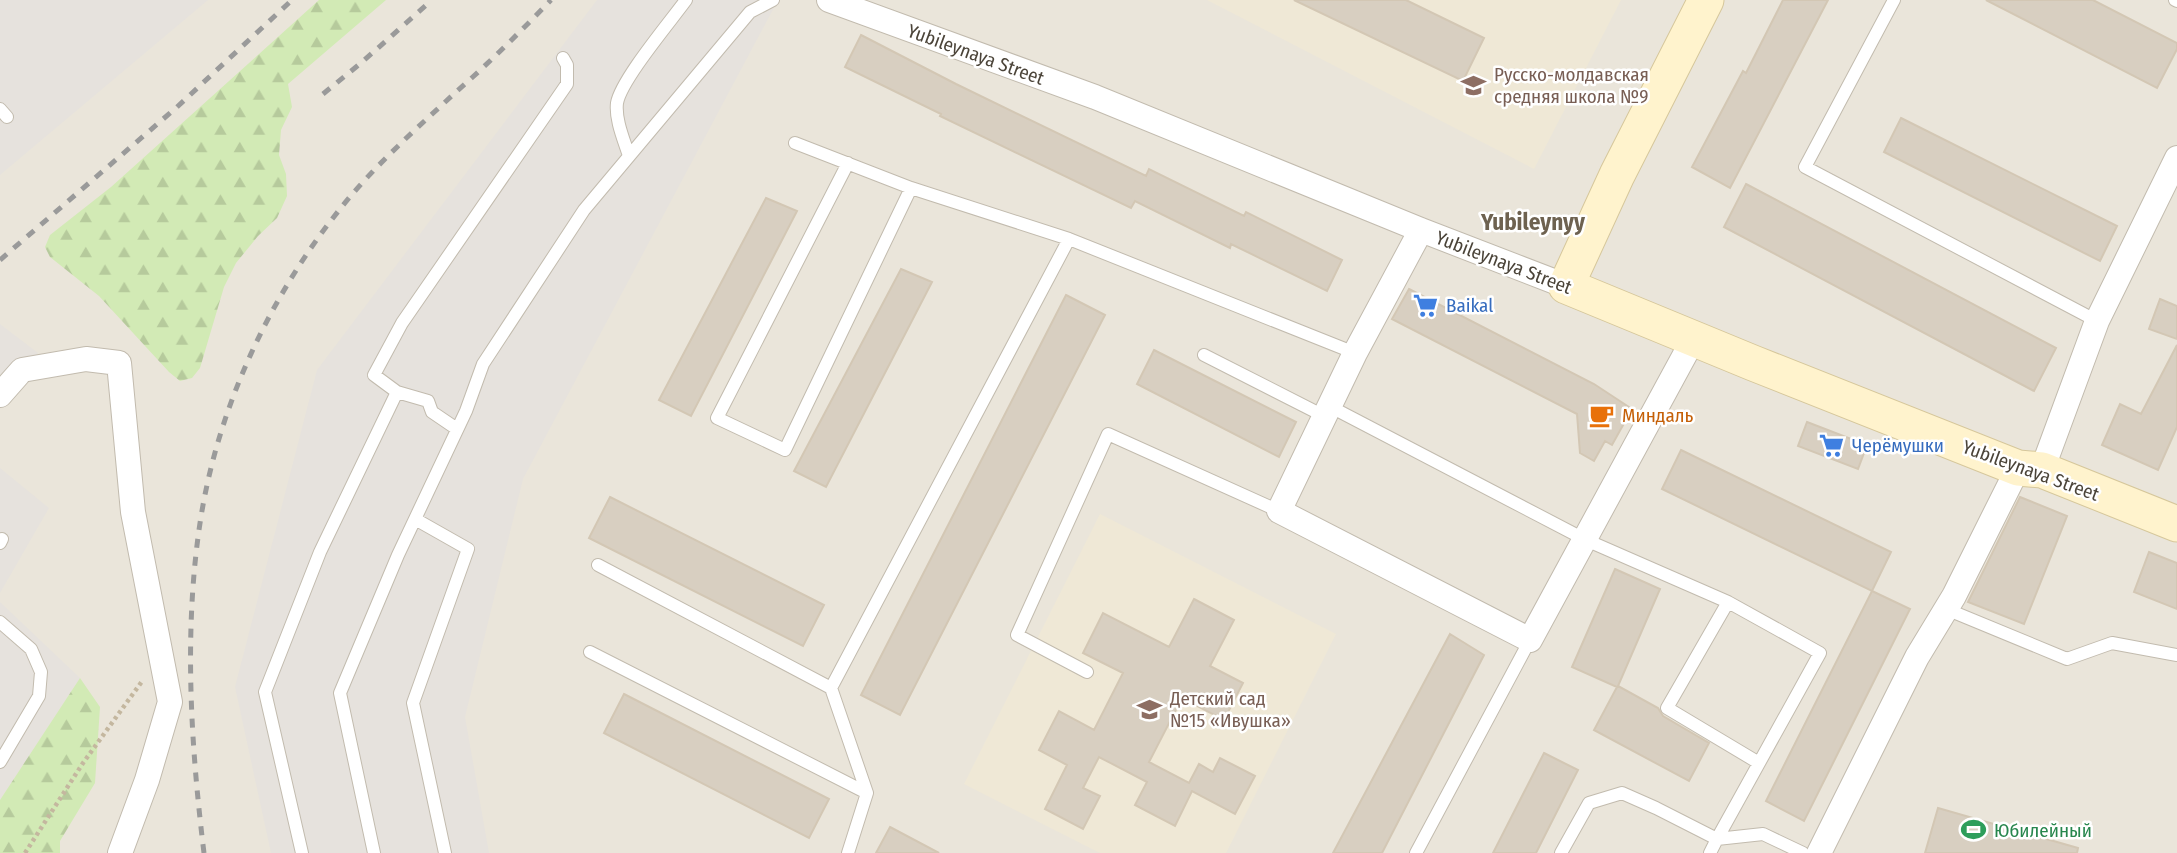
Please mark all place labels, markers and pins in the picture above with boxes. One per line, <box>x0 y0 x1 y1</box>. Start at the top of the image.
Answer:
place label: Русско-молдавская средняя школа №9 <box>1494 63 1649 108</box>
school or university icon: Русско-молдавская средняя школа №9 <box>1460 71 1488 99</box>
supermarket icon: Baikal <box>1412 291 1440 319</box>
place label: Baikal <box>1446 294 1493 317</box>
cafe icon: Миндаль <box>1588 401 1616 429</box>
place label: Миндаль <box>1622 404 1693 427</box>
supermarket icon: Черёмушки <box>1818 431 1846 459</box>
place label: Черёмушки <box>1852 434 1944 457</box>
place label: Детский сад №15 «Ивушка» <box>1169 687 1291 732</box>
school or university icon: Детский сад №15 «Ивушка» <box>1136 695 1164 723</box>
sports icon: Юбилейный <box>1960 816 1988 844</box>
place label: Юбилейный <box>1994 819 2092 842</box>

